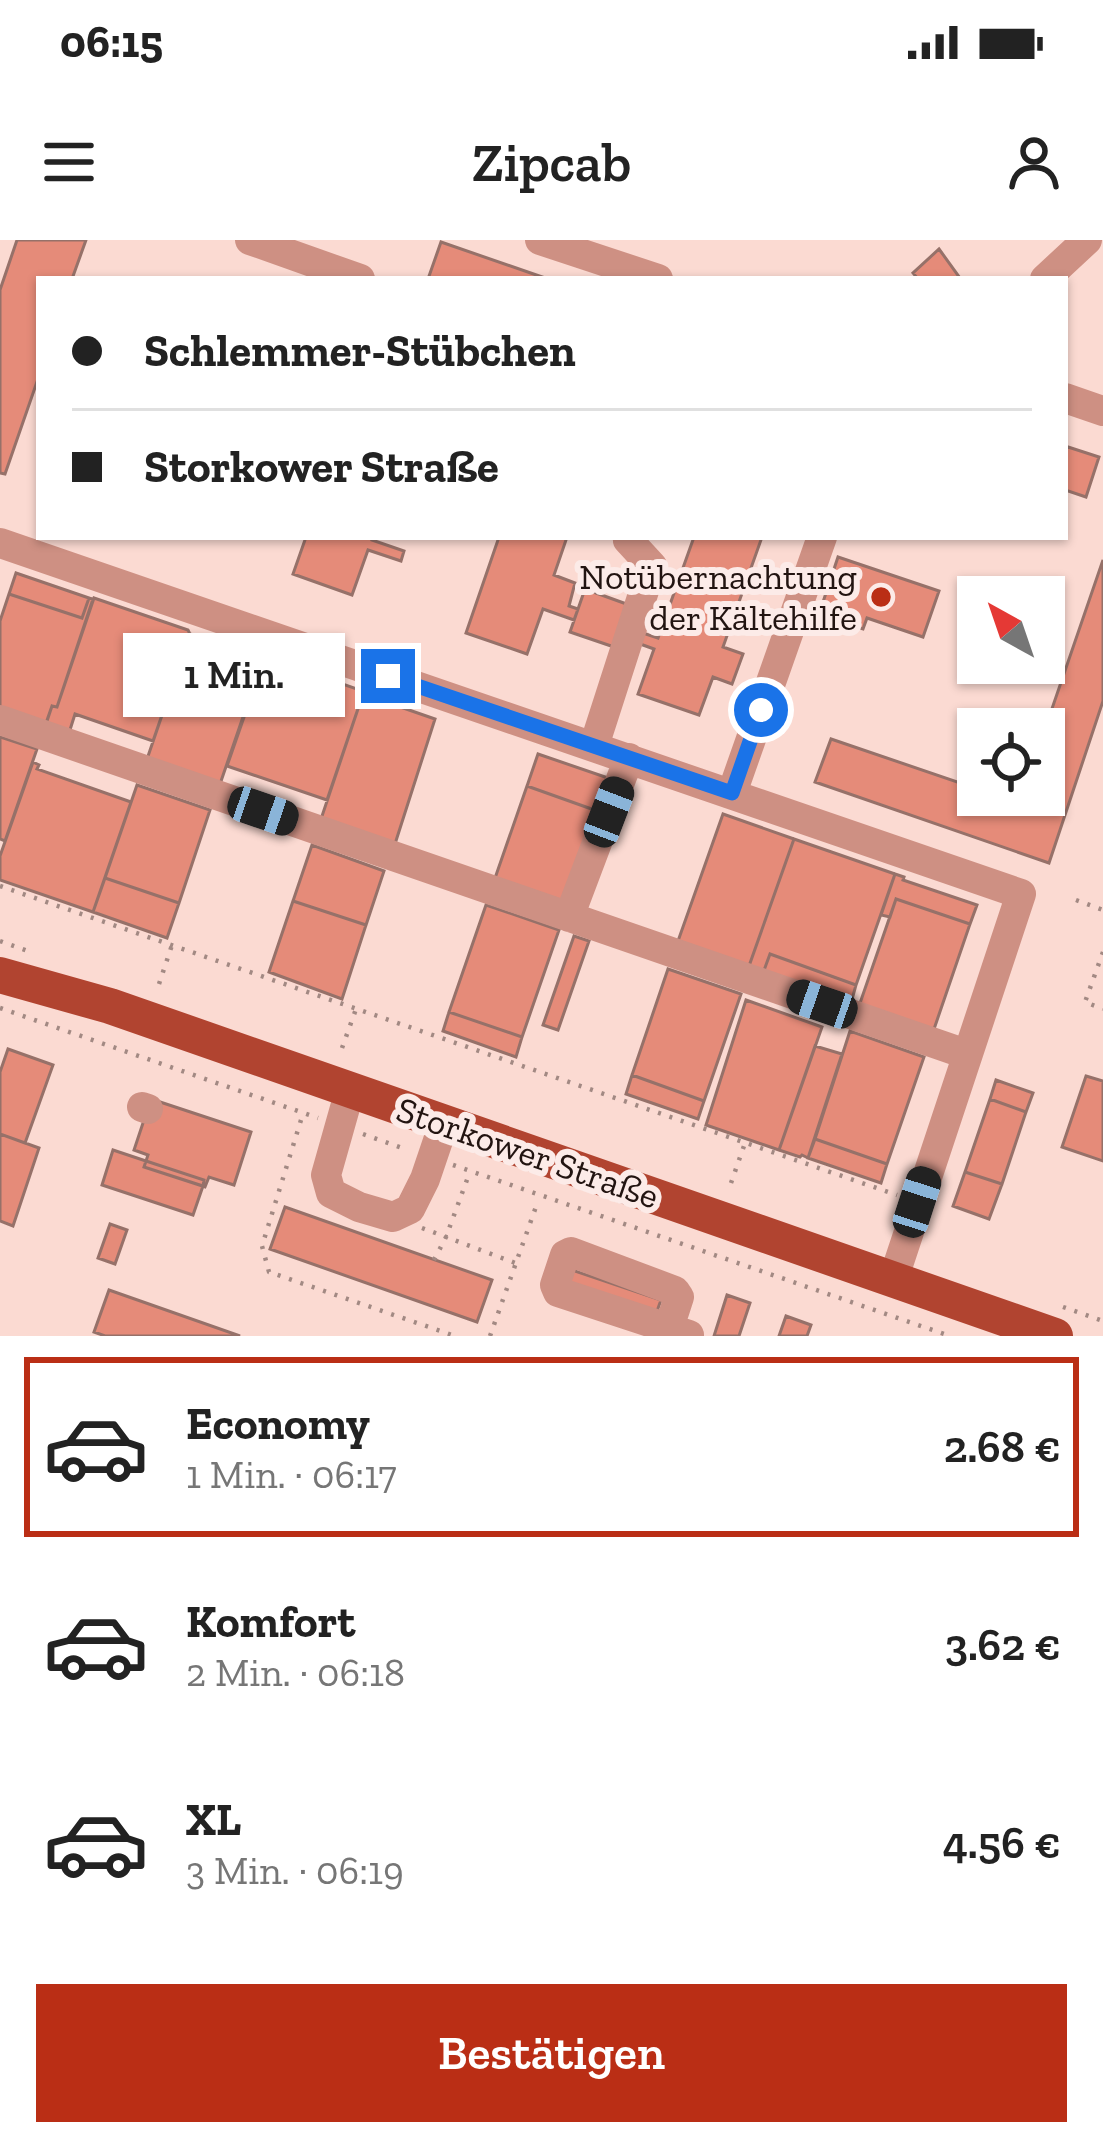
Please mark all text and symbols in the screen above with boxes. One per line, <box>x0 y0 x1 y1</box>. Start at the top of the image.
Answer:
text: 06:15 <box>60 15 163 69</box>
icon: menu <box>36 129 102 195</box>
icon: person <box>1001 129 1067 195</box>
text: Zipcab <box>472 130 631 195</box>
text: Schlemmer-Stübchen <box>144 324 576 378</box>
text: Storkower Straße <box>144 440 499 494</box>
place label: Notübernachtung der Kältehilfe <box>579 555 857 639</box>
north arrow <box>957 576 1065 684</box>
map controls <box>957 576 1065 816</box>
marker: Notübernachtung der Kältehilfe <box>868 584 894 610</box>
callout: 1 Min. <box>124 634 346 718</box>
route end <box>361 649 415 703</box>
text: 1 Min. <box>184 651 284 698</box>
route start <box>734 683 788 737</box>
button: locate <box>957 708 1065 816</box>
car <box>579 772 639 852</box>
car <box>223 782 303 840</box>
car <box>782 975 862 1033</box>
street label: Storkower Straße <box>391 1087 665 1217</box>
car <box>889 1162 945 1242</box>
icon: car <box>42 1393 150 1501</box>
text: Economy <box>186 1397 370 1451</box>
text: 2.68 € <box>944 1420 1061 1474</box>
text: 1 Min. · 06:17 <box>186 1451 397 1498</box>
icon: car <box>42 1591 150 1699</box>
text: Komfort <box>186 1595 355 1649</box>
text: 3.62 € <box>945 1618 1061 1672</box>
text: 2 Min. · 06:18 <box>186 1649 405 1696</box>
icon: car <box>42 1789 150 1897</box>
text: XL <box>186 1793 241 1847</box>
text: 4.56 € <box>943 1816 1061 1870</box>
text: 3 Min. · 06:19 <box>186 1847 404 1894</box>
button: Bestätigen <box>36 1984 1067 2122</box>

